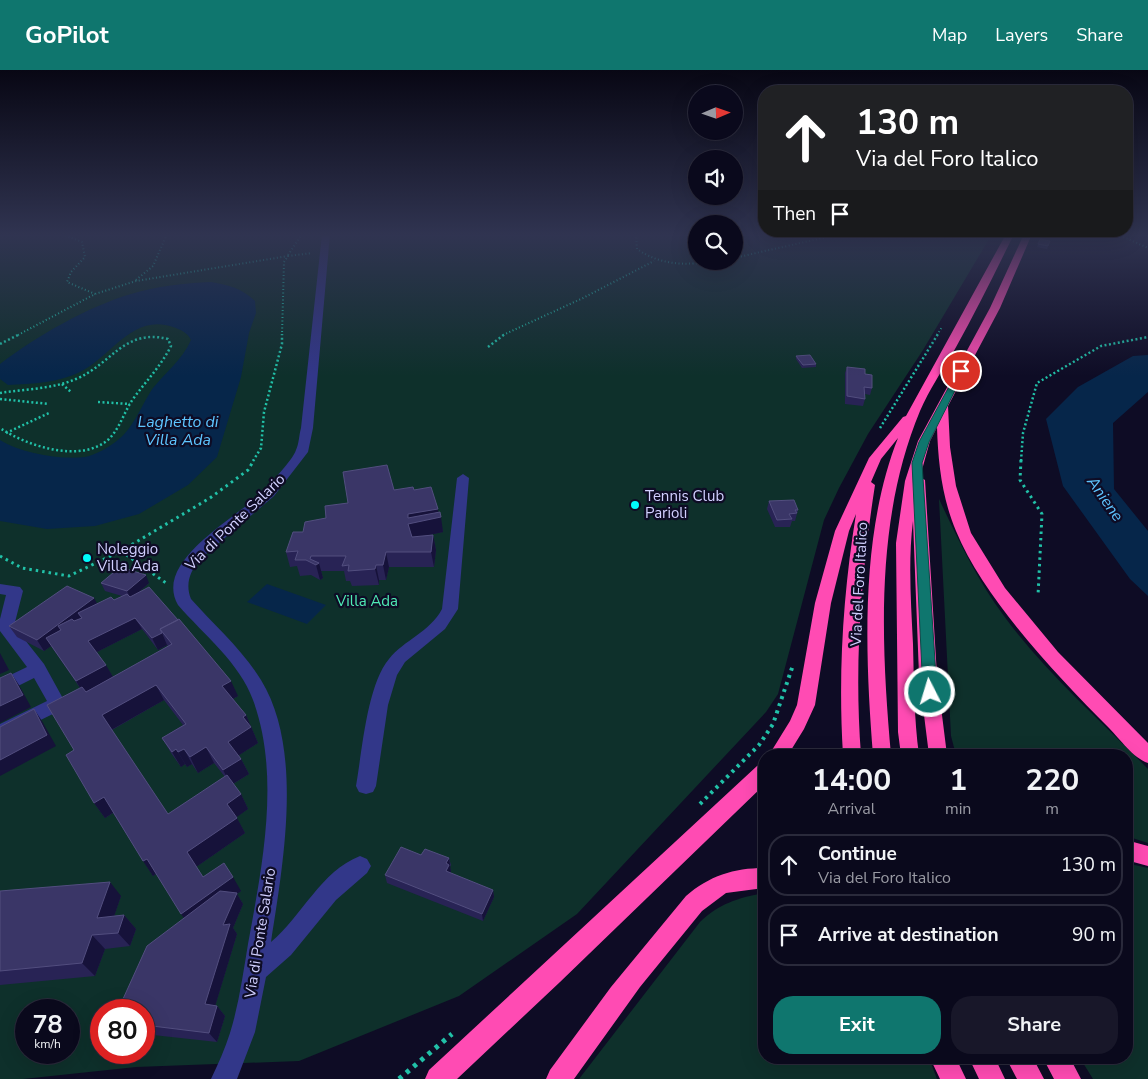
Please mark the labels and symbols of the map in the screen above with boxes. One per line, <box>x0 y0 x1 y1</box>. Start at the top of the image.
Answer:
north arrow <box>688 85 742 140</box>
pin <box>940 350 982 392</box>
water label: Laghetto di Villa Ada <box>137 411 219 451</box>
street label: Via di Ponte Salario <box>180 469 289 576</box>
water label: Aniene <box>1081 471 1129 526</box>
place label: Tennis Club Parioli <box>645 486 724 523</box>
marker: Tennis Club Parioli <box>629 499 641 511</box>
street label: Via del Foro Italico <box>846 521 872 648</box>
place label: Noleggio Villa Ada <box>96 539 159 576</box>
marker: Noleggio Villa Ada <box>81 552 93 564</box>
park label: Villa Ada <box>335 591 398 611</box>
position arrow <box>903 665 955 717</box>
street label: Via di Ponte Salario <box>240 866 280 1000</box>
speed limit sign: 80 <box>90 999 155 1064</box>

